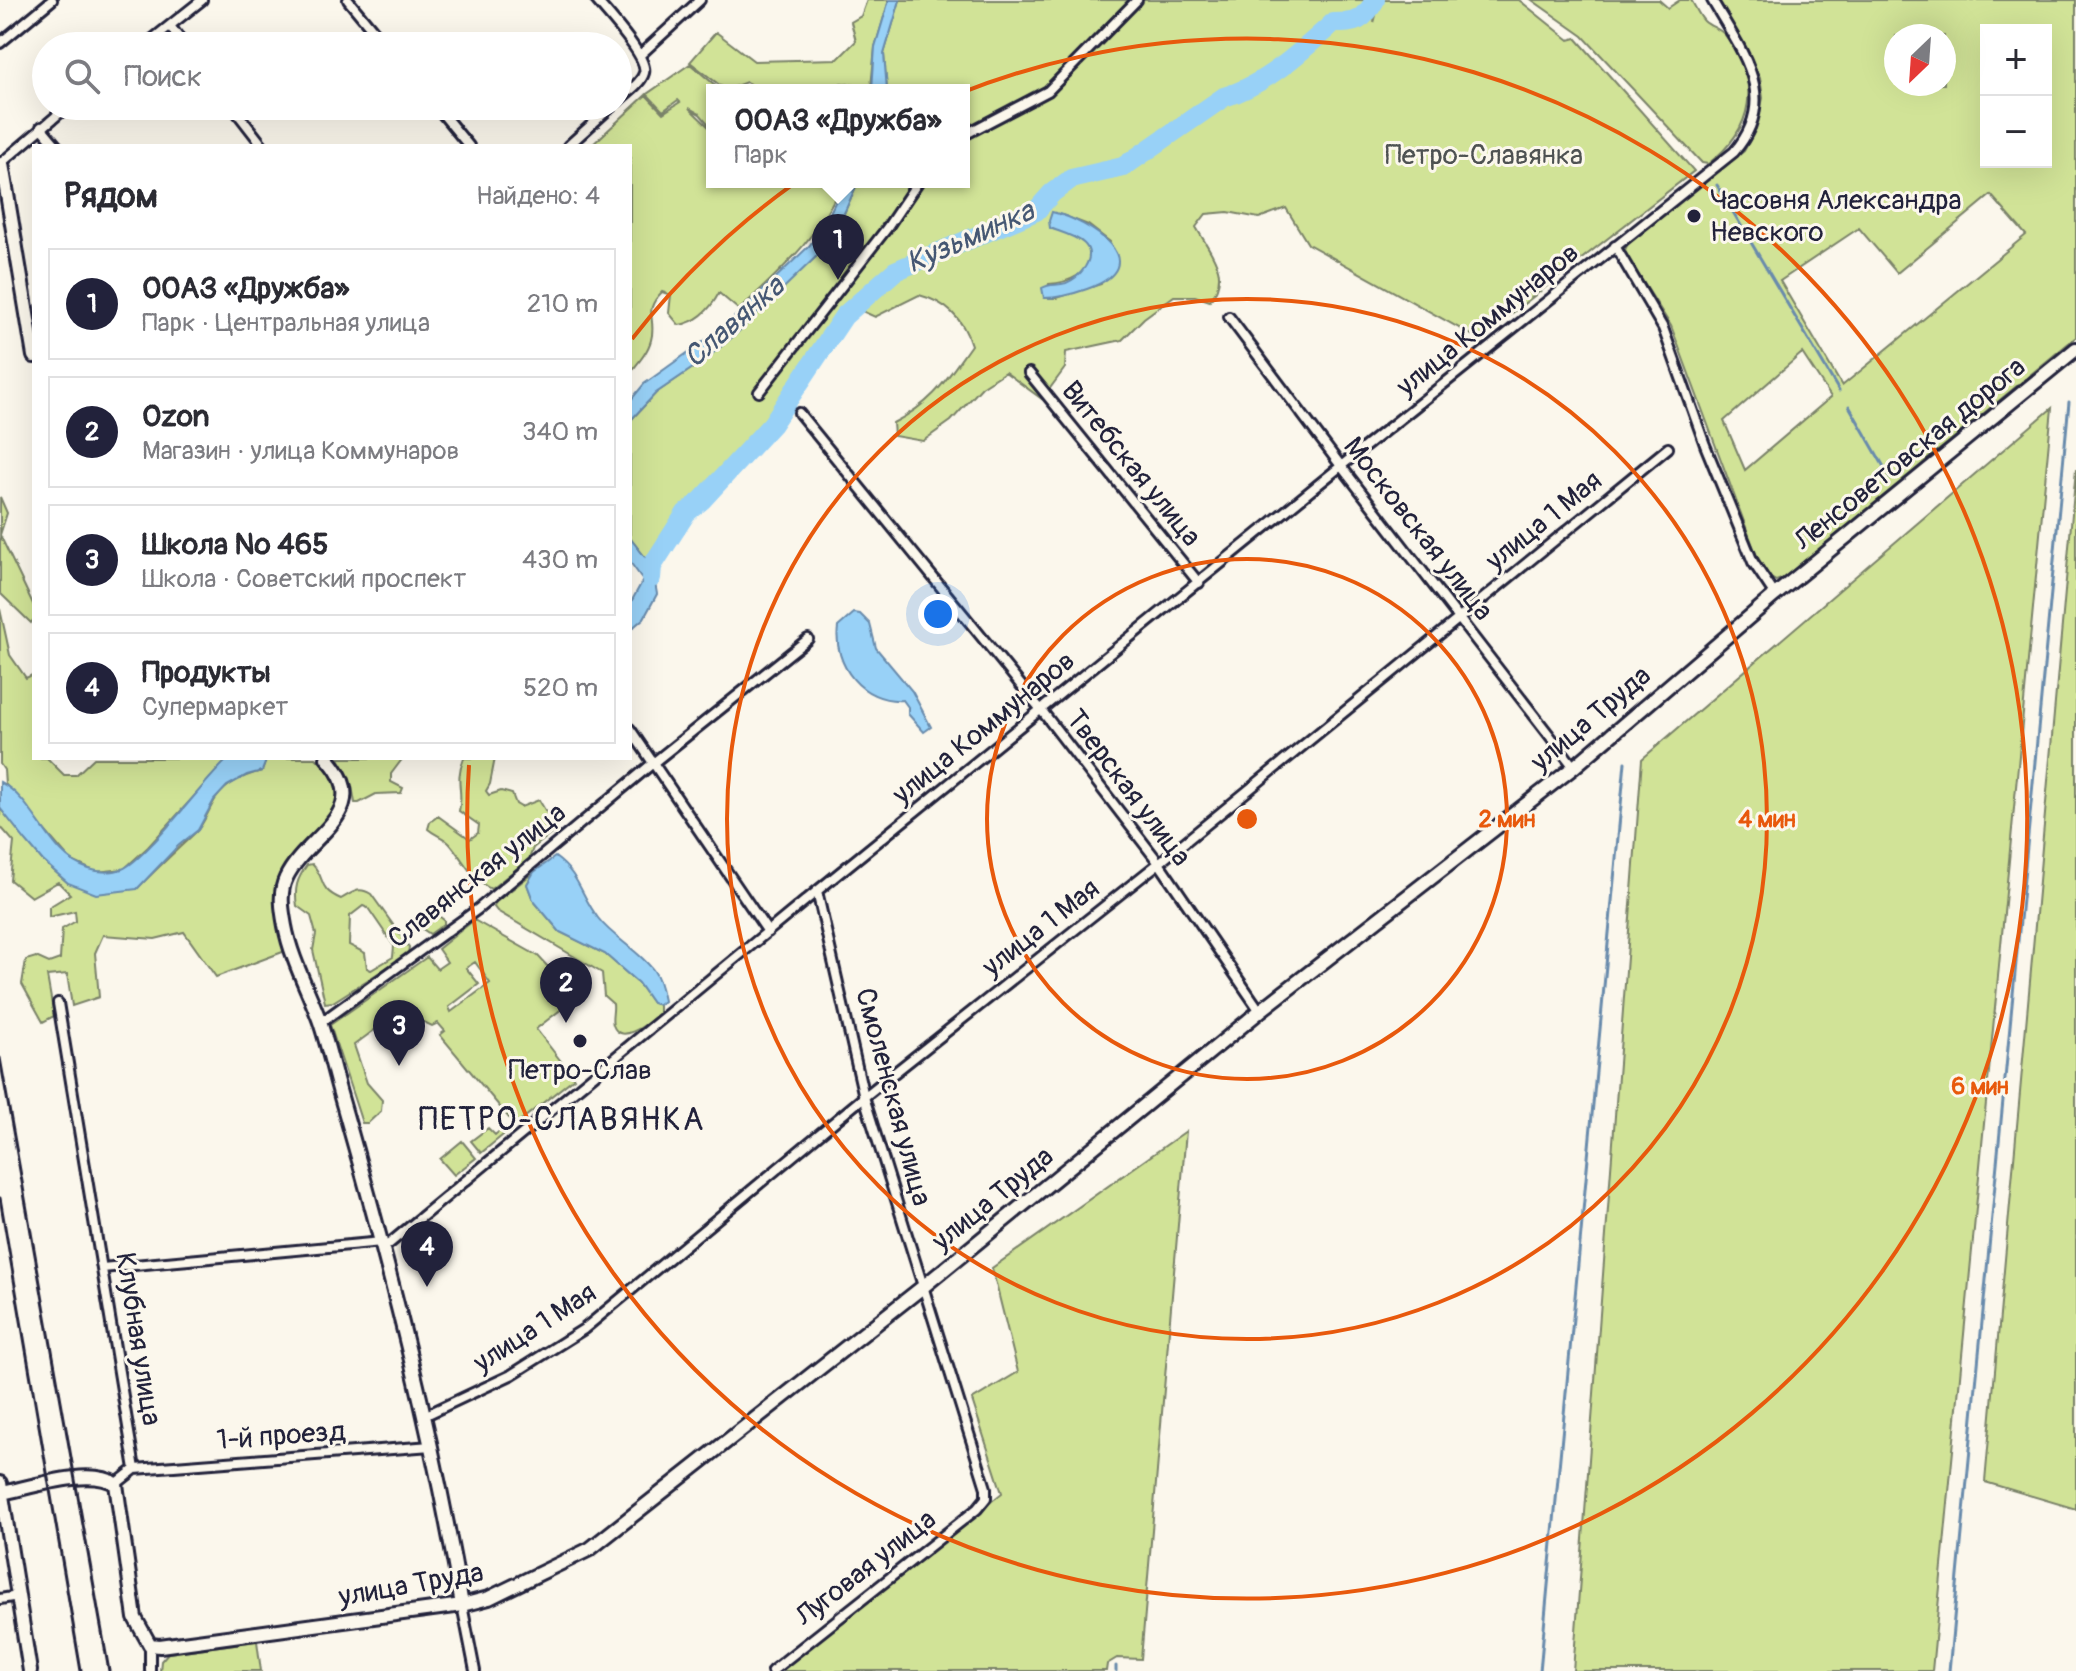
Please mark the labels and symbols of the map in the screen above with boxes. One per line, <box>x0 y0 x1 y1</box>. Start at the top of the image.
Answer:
north arrow <box>1884 24 1956 96</box>
park label: Петро-Славянка <box>1385 138 1583 173</box>
place label: Часовня Александра Невского <box>1710 183 1961 250</box>
water label: Кузьминка <box>900 192 1041 282</box>
marker: Часовня Александра Невского <box>1685 207 1703 225</box>
pin: 1 <box>812 214 864 280</box>
street label: улица Коммунаров <box>1389 236 1586 405</box>
water label: Славянка <box>676 267 794 376</box>
street label: Ленсоветовская дорога <box>1786 350 2033 559</box>
street label: Витебская улица <box>1054 374 1208 554</box>
street label: Московская улица <box>1335 430 1501 628</box>
street label: улица 1 Мая <box>1478 464 1609 579</box>
your location <box>918 594 958 634</box>
street label: улица Коммунаров <box>885 644 1082 813</box>
street label: улица Труда <box>1523 659 1658 780</box>
street label: Тверская улица <box>1058 703 1198 873</box>
street label: Славянская улица <box>381 796 573 956</box>
centre of rings <box>1233 805 1261 833</box>
text: 2 мин <box>1478 805 1536 834</box>
text: 4 мин <box>1738 805 1796 834</box>
street label: улица 1 Мая <box>975 871 1107 985</box>
pin: 2 <box>540 957 592 1023</box>
street label: Смоленская улица <box>847 984 939 1210</box>
pin: 3 <box>373 1000 425 1066</box>
marker: Петро-Слав <box>571 1032 589 1050</box>
place label: Петро-Слав <box>508 1053 652 1088</box>
text: 6 мин <box>1951 1072 2009 1101</box>
district label: ПЕТРО-СЛАВЯНКА <box>418 1100 706 1140</box>
street label: улица Труда <box>924 1139 1061 1259</box>
pin: 4 <box>401 1221 453 1287</box>
street label: Клубная улица <box>107 1250 169 1428</box>
street label: улица 1 Мая <box>466 1275 603 1381</box>
street label: 1-й проезд <box>215 1414 347 1458</box>
street label: Луговая улица <box>788 1502 943 1634</box>
street label: улица Труда <box>335 1555 486 1615</box>

